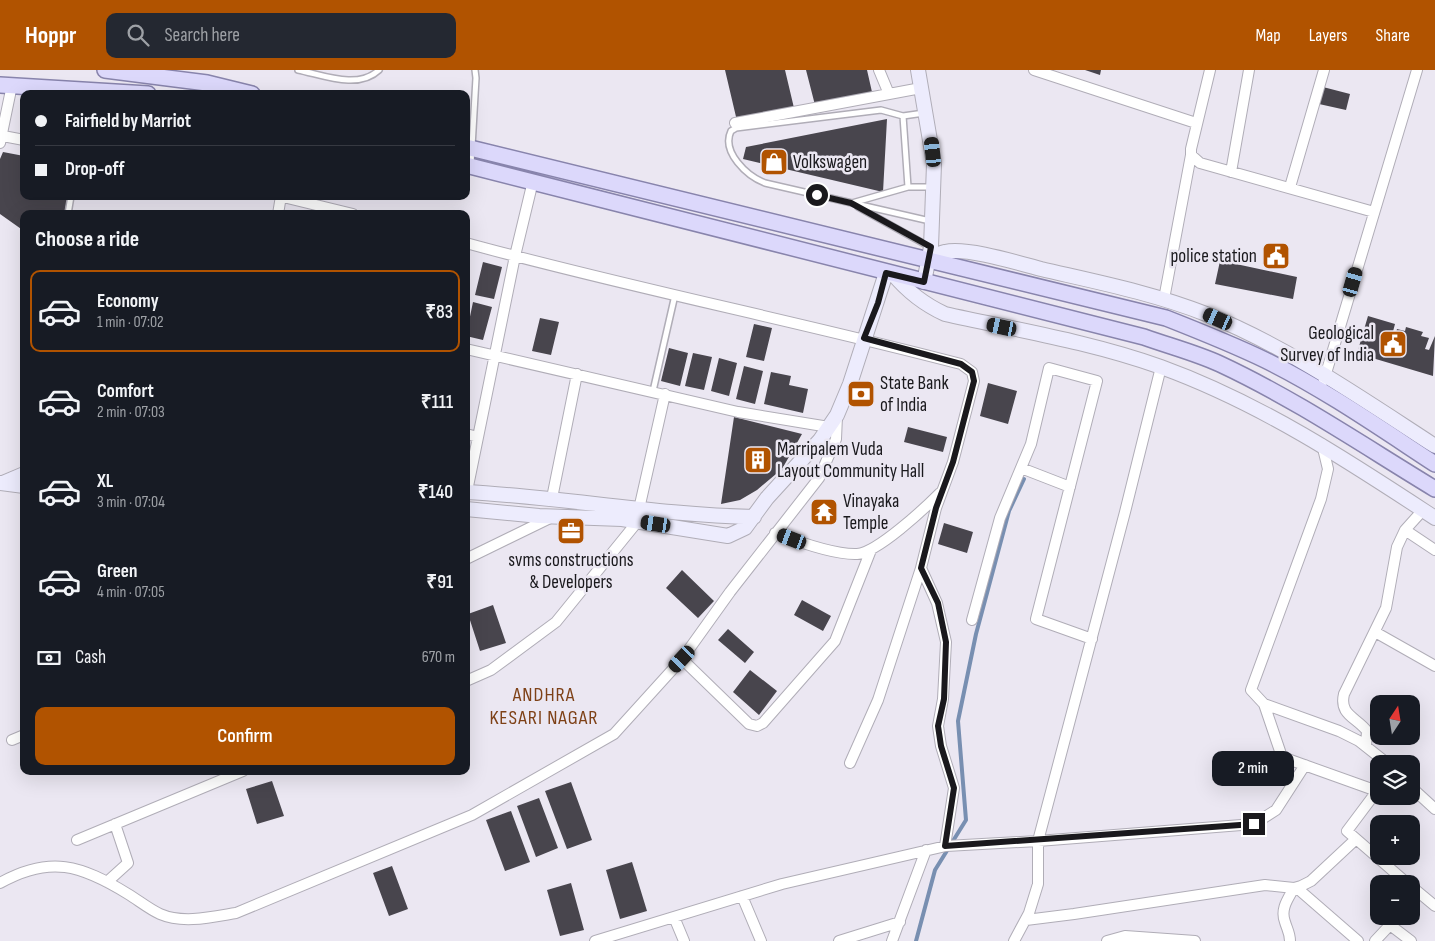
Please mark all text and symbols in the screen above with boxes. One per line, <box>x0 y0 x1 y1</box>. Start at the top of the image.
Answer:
search box <box>106 13 456 58</box>
text: Hoppr <box>25 21 76 50</box>
icon: search <box>124 21 152 49</box>
text: Search here <box>164 24 240 47</box>
text: Map <box>1256 25 1281 46</box>
text: Layers <box>1309 25 1348 46</box>
text: Share <box>1376 25 1410 46</box>
text: Fairfield by Marriot <box>65 110 191 133</box>
car <box>923 136 942 168</box>
shop icon: Volkswagen <box>759 147 789 177</box>
place label: Volkswagen <box>793 151 867 174</box>
text: Drop-off <box>65 158 125 181</box>
route start <box>806 184 828 206</box>
text: Choose a ride <box>35 226 139 253</box>
public building icon: police station <box>1261 241 1291 271</box>
place label: police station <box>1170 245 1257 268</box>
car <box>1341 266 1364 298</box>
icon: car <box>37 289 82 334</box>
text: Economy <box>97 290 159 313</box>
text: ₹83 <box>425 301 453 324</box>
car <box>1201 306 1234 332</box>
text: 1 min · 07:02 <box>97 313 164 332</box>
car <box>985 317 1018 337</box>
place label: Geological Survey of India <box>1280 322 1374 367</box>
public building icon: Geological Survey of India <box>1378 329 1408 359</box>
place label: State Bank of India <box>880 372 949 417</box>
icon: car <box>37 379 82 424</box>
bank icon: State Bank of India <box>846 379 876 409</box>
text: Comfort <box>97 380 154 403</box>
text: ₹111 <box>421 391 453 414</box>
text: 2 min · 07:03 <box>97 403 165 422</box>
place label: Marripalem Vuda Layout Community Hall <box>777 438 924 483</box>
building icon: Marripalem Vuda Layout Community Hall <box>743 445 773 475</box>
icon: car <box>37 469 82 514</box>
text: XL <box>97 470 113 493</box>
text: ₹140 <box>418 481 453 504</box>
place label: Vinayaka Temple <box>843 490 899 535</box>
text: 3 min · 07:04 <box>97 493 165 512</box>
temple icon: Vinayaka Temple <box>809 497 839 527</box>
car <box>640 514 671 534</box>
office icon: svms constructions & Developers <box>556 516 586 546</box>
car <box>775 527 808 551</box>
place label: svms constructions & Developers <box>508 549 634 594</box>
icon: car <box>37 559 82 604</box>
text: Green <box>97 560 137 583</box>
text: ₹91 <box>426 571 453 594</box>
text: 4 min · 07:05 <box>97 583 165 602</box>
car <box>666 643 697 675</box>
icon: cash <box>35 644 63 672</box>
text: Cash <box>75 646 106 669</box>
text: 670 m <box>422 648 455 667</box>
district label: ANDHRA KESARI NAGAR <box>489 683 599 730</box>
north arrow <box>1370 695 1420 745</box>
map controls <box>1370 695 1420 925</box>
button: Confirm <box>35 707 455 765</box>
callout: 2 min <box>1213 752 1295 786</box>
button: layers <box>1370 755 1420 805</box>
text: 2 min <box>1238 759 1268 778</box>
route end <box>1243 813 1265 835</box>
button: + <box>1370 815 1420 865</box>
button: − <box>1370 875 1420 925</box>

